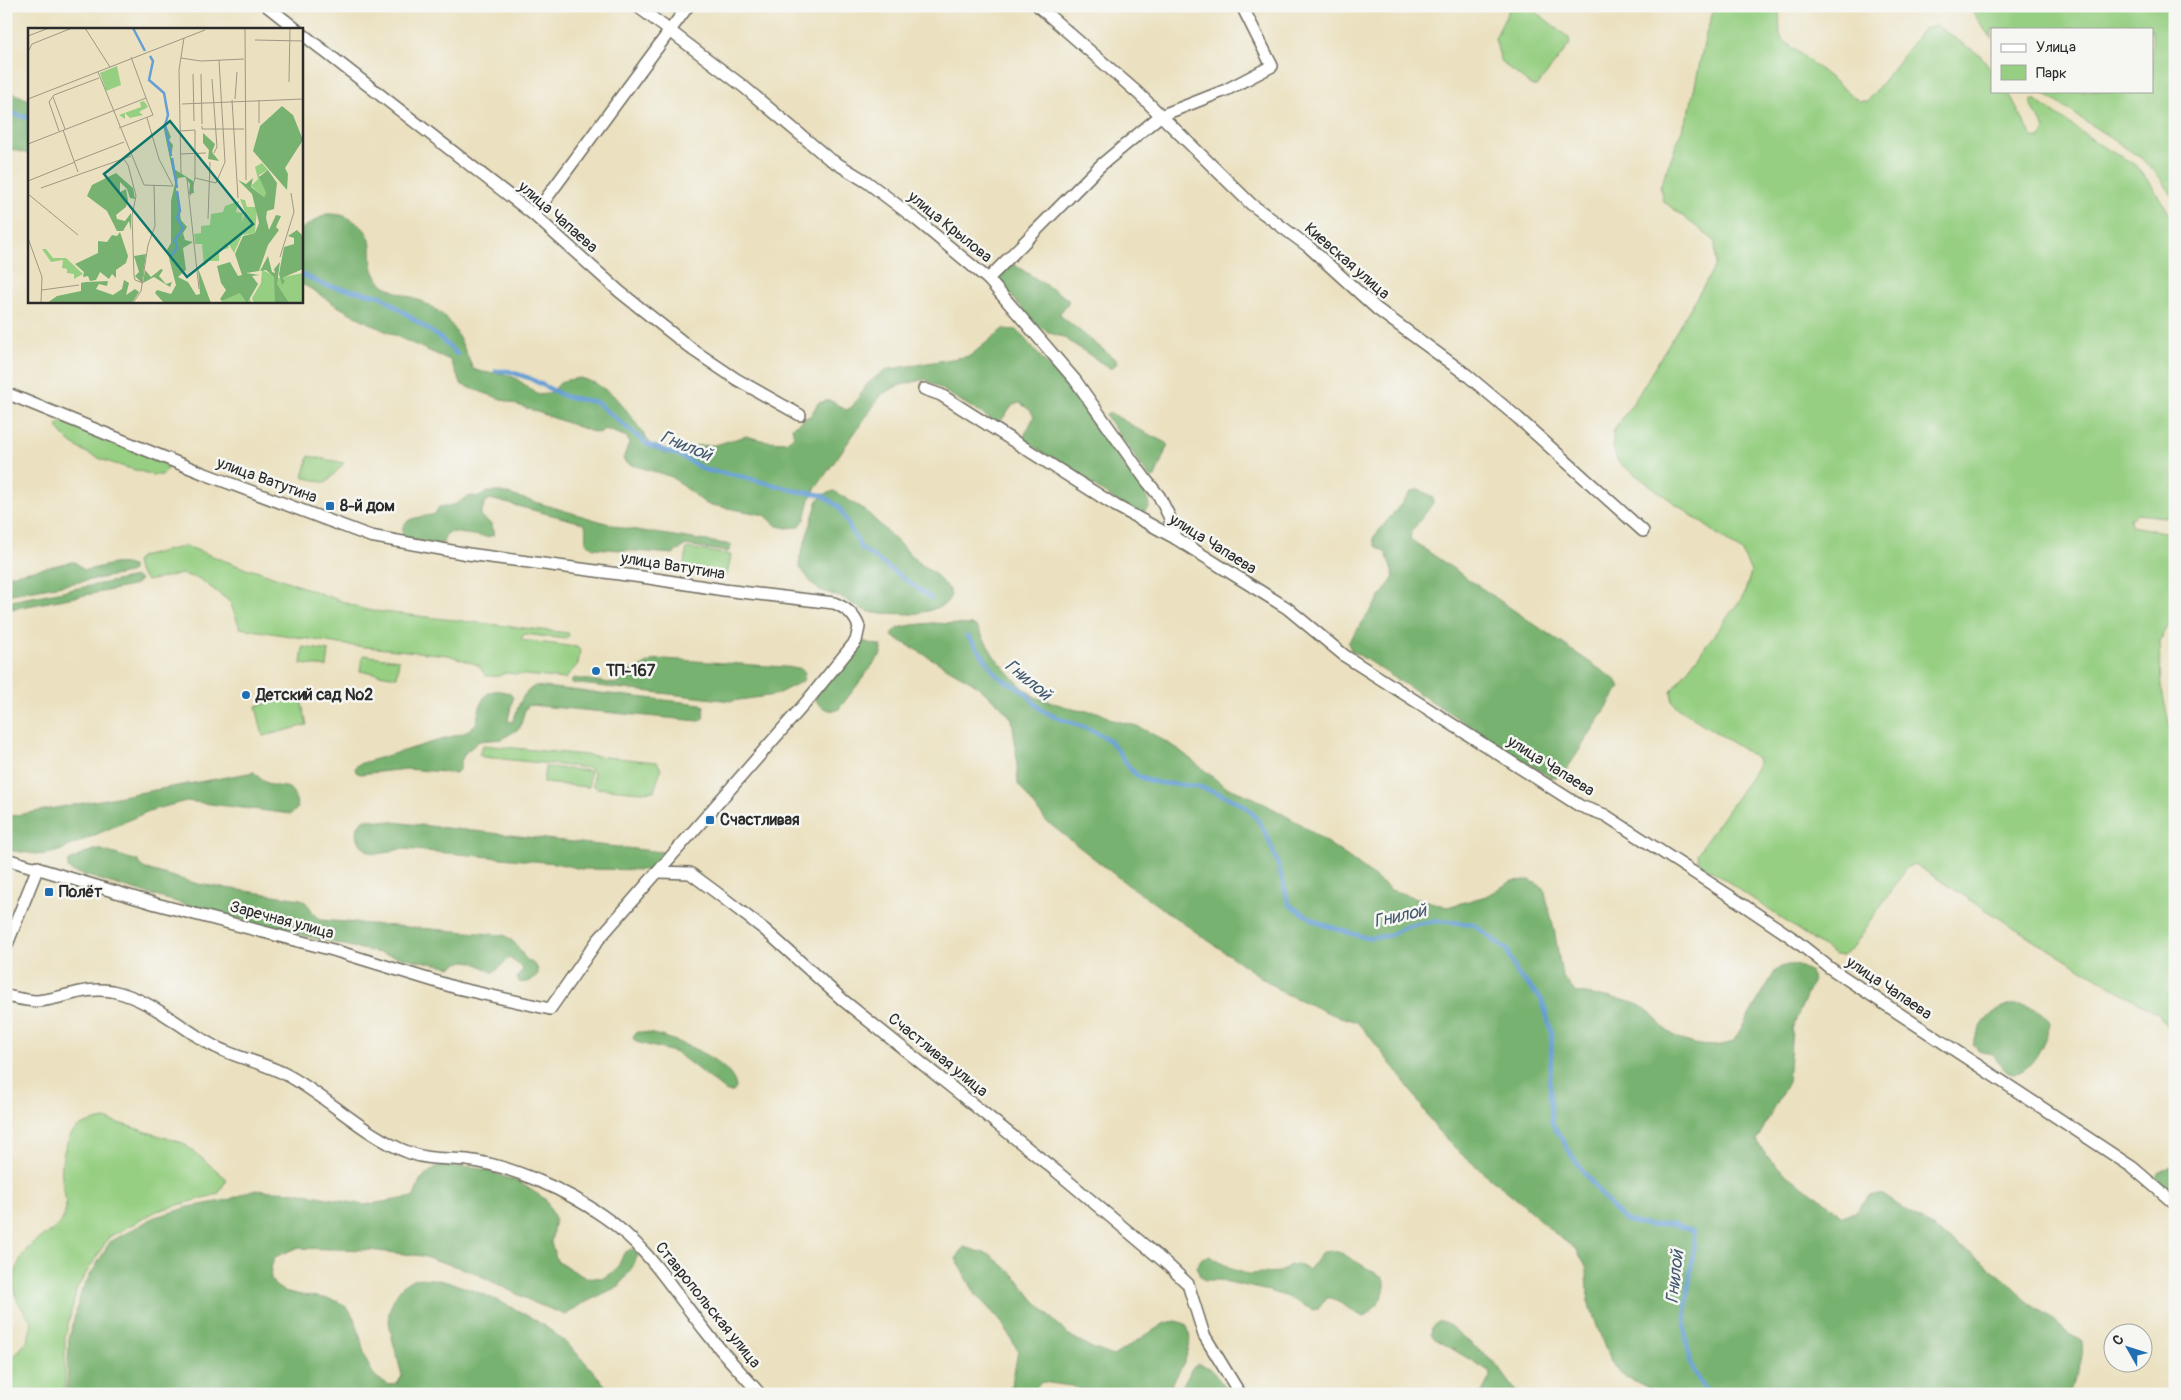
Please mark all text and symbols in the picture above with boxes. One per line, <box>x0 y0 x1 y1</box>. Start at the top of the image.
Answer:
inset map <box>28 28 302 302</box>
legend <box>1991 28 2154 92</box>
text: Улица <box>2036 38 2076 57</box>
text: Парк <box>2036 64 2067 83</box>
street label: улица Чапаева <box>513 176 602 257</box>
street label: улица Крылова <box>903 186 996 267</box>
street label: Киевская улица <box>1300 218 1394 304</box>
water label: Гнилой <box>657 425 716 467</box>
street label: улица Ватутина <box>213 452 320 507</box>
place label: 8-й дом <box>340 496 395 516</box>
marker: 8-й дом <box>324 500 336 512</box>
street label: улица Чапаева <box>1165 509 1260 579</box>
street label: улица Ватутина <box>618 548 727 584</box>
water label: Гнилой <box>1000 654 1057 707</box>
place label: ТП-167 <box>605 661 656 681</box>
marker: ТП-167 <box>590 665 602 677</box>
place label: Детский сад №2 <box>255 685 373 705</box>
marker: Детский сад №2 <box>240 689 252 701</box>
street label: улица Чапаева <box>1503 731 1598 801</box>
place label: Счастливая <box>720 810 800 830</box>
marker: Счастливая <box>704 814 716 826</box>
place label: Полёт <box>59 882 103 902</box>
marker: Полёт <box>43 886 55 898</box>
street label: Заречная улица <box>228 897 336 943</box>
water label: Гнилой <box>1371 898 1430 933</box>
street label: улица Чапаева <box>1841 951 1936 1024</box>
street label: Счастливая улица <box>884 1009 992 1101</box>
street label: Ставропольская улица <box>651 1238 765 1372</box>
water label: Гнилой <box>1661 1248 1689 1305</box>
north arrow <box>2104 1322 2154 1372</box>
text: С <box>2109 1331 2128 1349</box>

